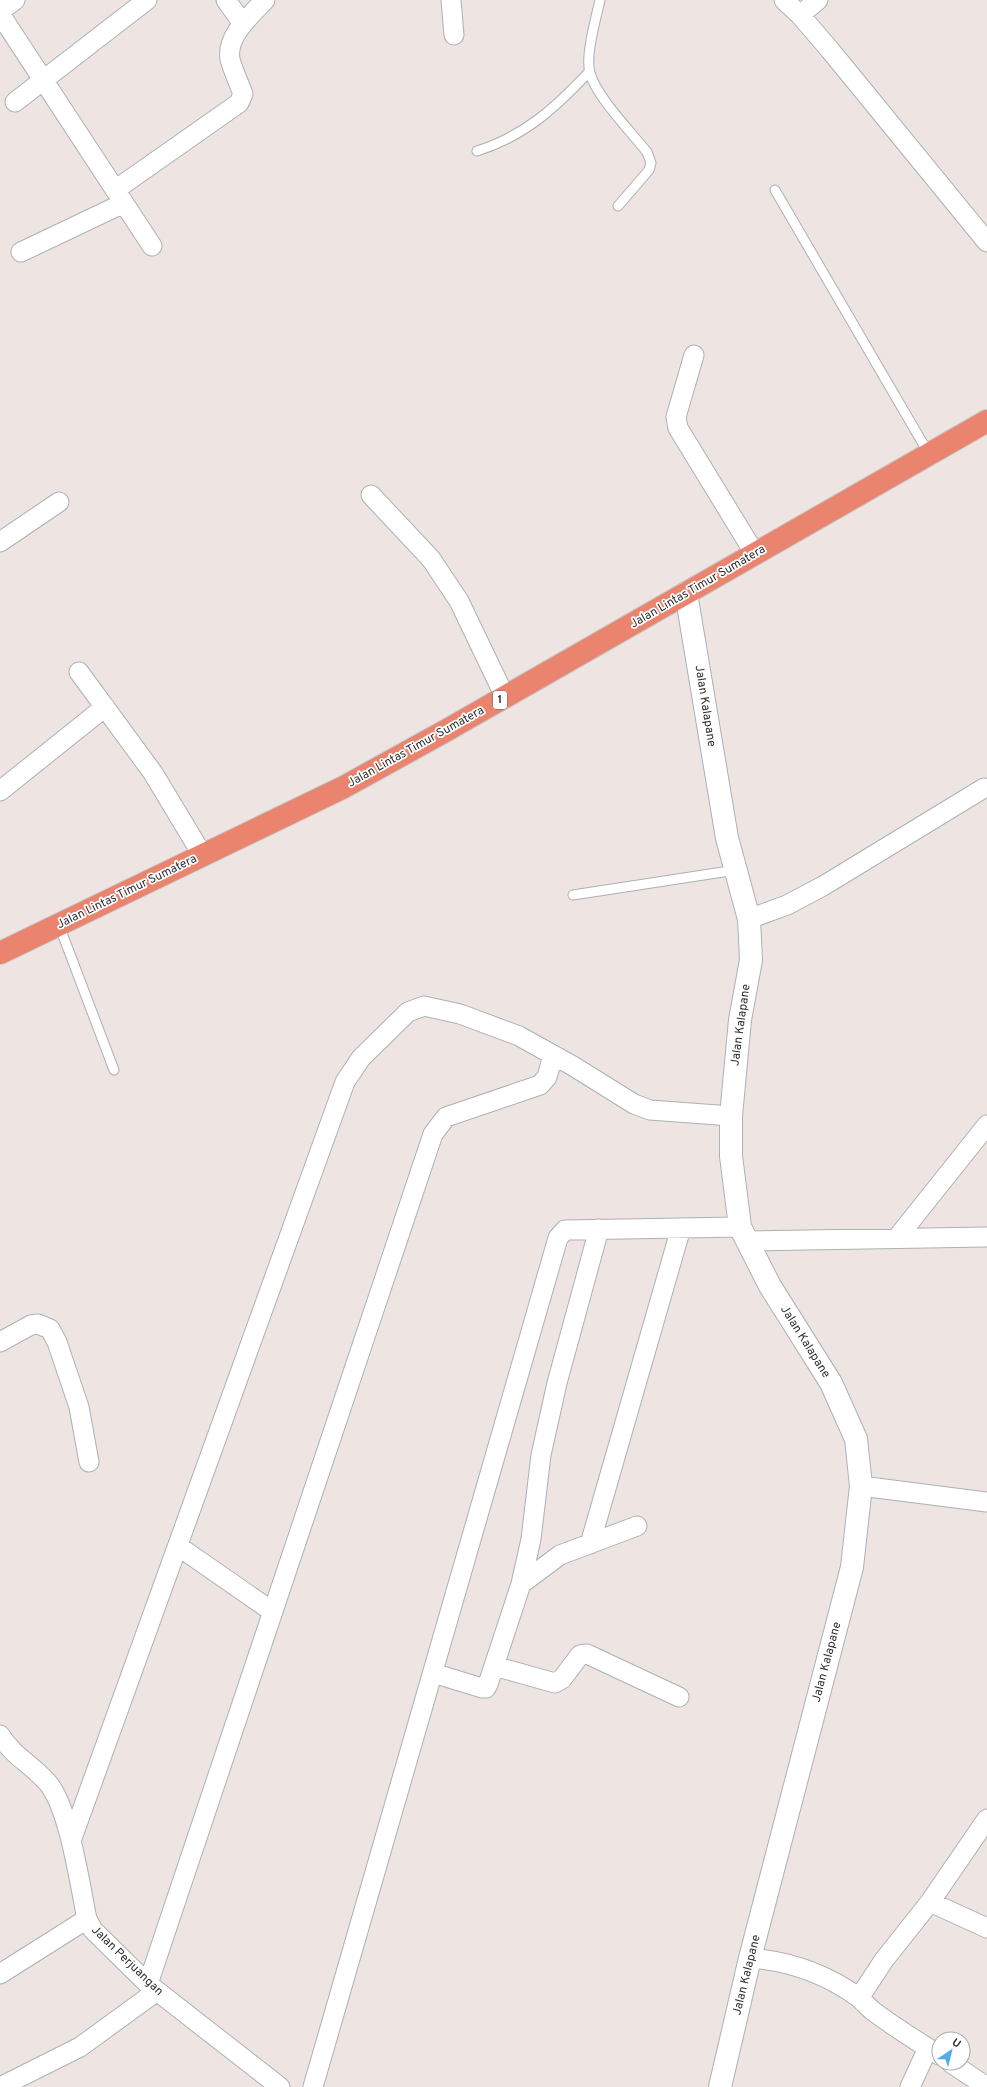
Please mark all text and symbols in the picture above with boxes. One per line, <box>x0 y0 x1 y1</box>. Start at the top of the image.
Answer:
street label: Jalan Lintas Timur Sumatera <box>627 542 769 632</box>
street label: Jalan Kalapane <box>691 664 719 748</box>
road number: 1 <box>493 691 507 709</box>
street label: Jalan Lintas Timur Sumatera <box>345 703 487 791</box>
street label: Jalan Lintas Timur Sumatera <box>54 851 200 933</box>
street label: Jalan Kalapane <box>727 983 755 1067</box>
street label: Jalan Kalapane <box>776 1303 834 1381</box>
street label: Jalan Kalapane <box>809 1620 845 1704</box>
street label: Jalan Perjuangan <box>88 1923 166 1999</box>
street label: Jalan Kalapane <box>729 1933 765 2017</box>
north arrow <box>931 2031 971 2071</box>
text: U <box>949 2036 963 2052</box>

